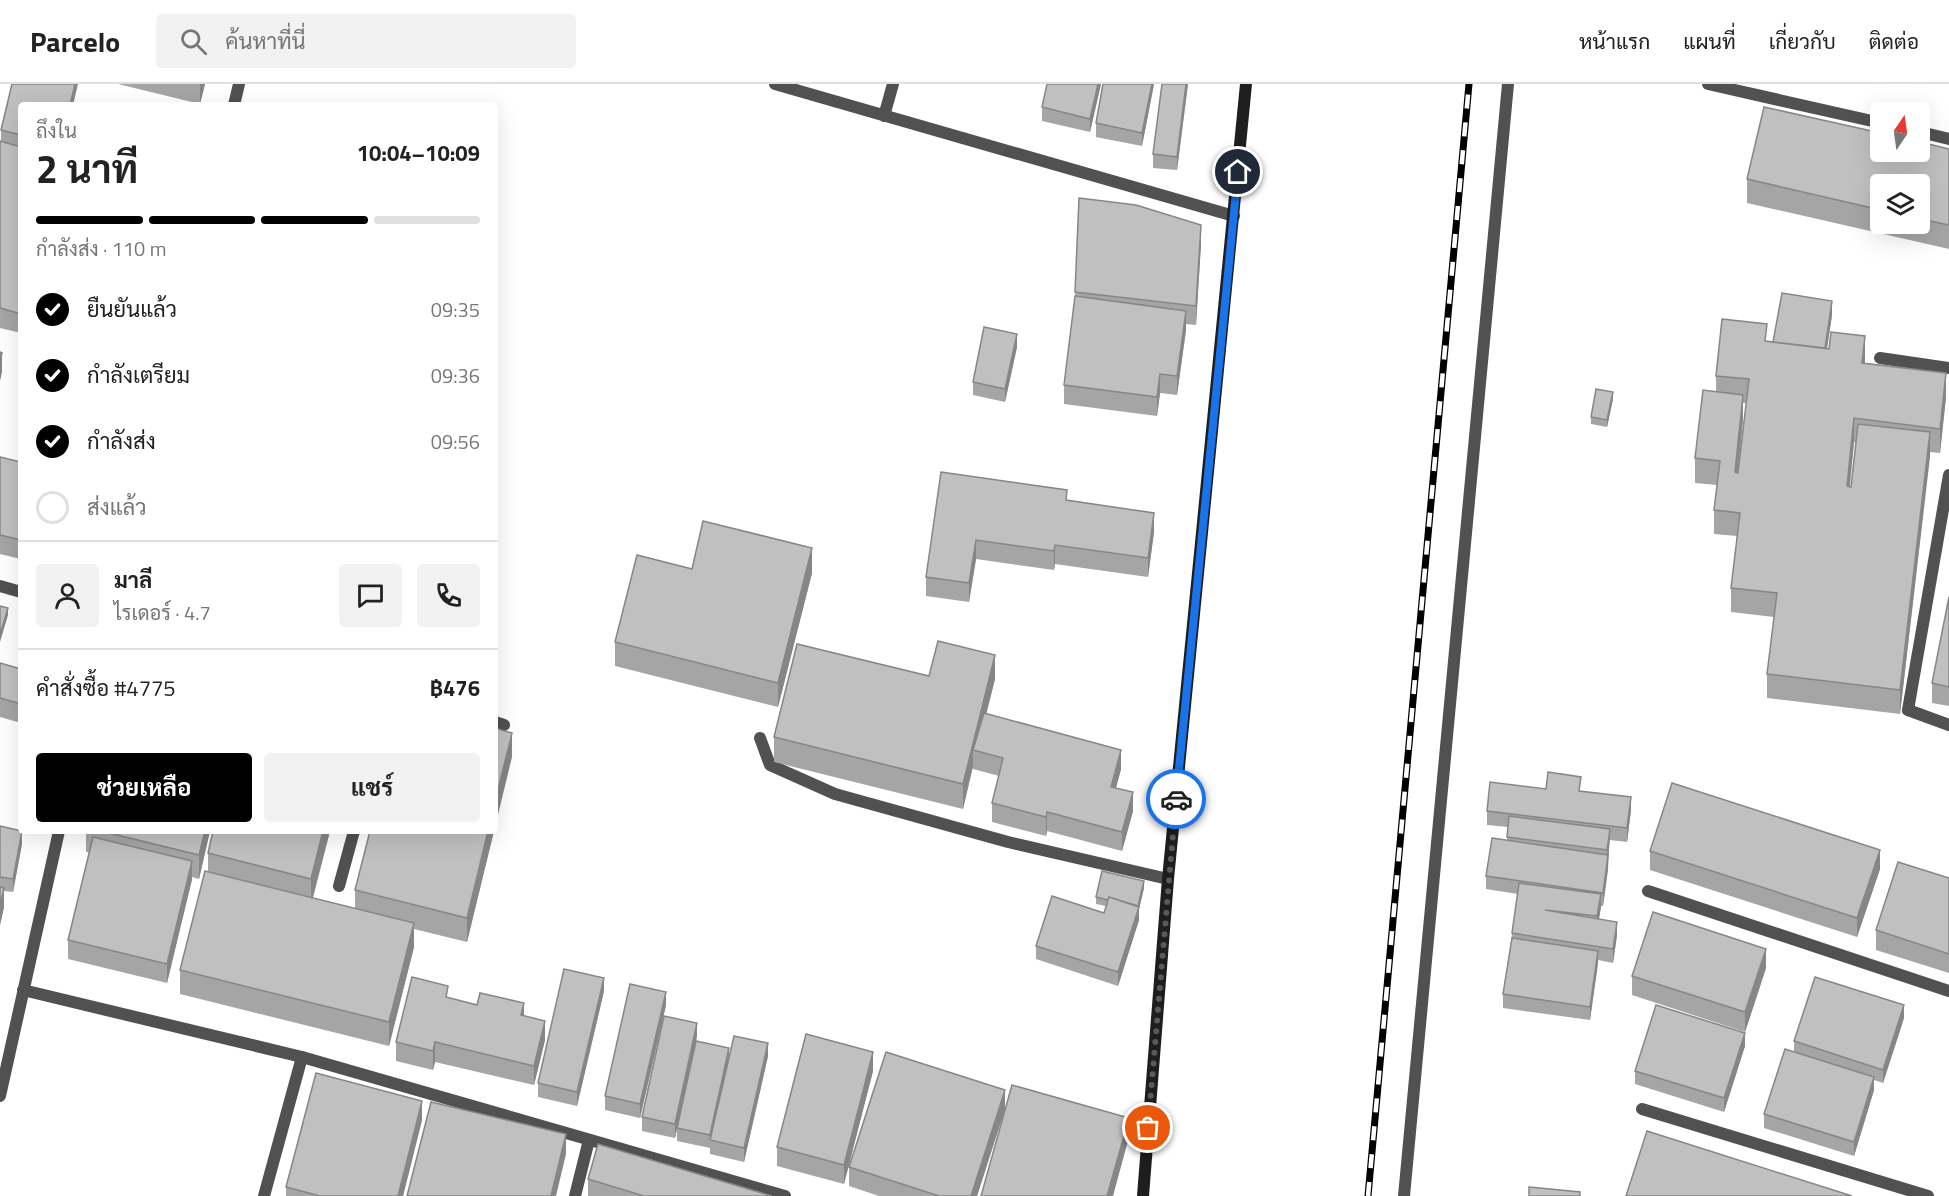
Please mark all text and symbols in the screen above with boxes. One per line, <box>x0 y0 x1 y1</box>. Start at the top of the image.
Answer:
search box <box>156 14 576 68</box>
text: Parcelo <box>30 20 120 63</box>
text: ค้นหาที่นี่ <box>225 24 306 58</box>
icon: search <box>177 25 210 58</box>
text: หน้าแรก <box>1579 25 1650 57</box>
text: แผนที่ <box>1683 25 1736 57</box>
text: เกี่ยวกับ <box>1769 25 1836 57</box>
text: ติดต่อ <box>1869 25 1919 57</box>
north arrow <box>1870 102 1930 162</box>
map controls <box>1870 102 1930 234</box>
text: ถึงใน <box>36 115 77 146</box>
text: 10:04–10:09 <box>357 136 480 170</box>
text: 2 นาที <box>36 139 138 198</box>
pin <box>1212 146 1263 197</box>
icon: home <box>1221 155 1254 188</box>
button: layers <box>1870 174 1930 234</box>
text: กำลังส่ง · 110 m <box>36 233 166 264</box>
text: ยืนยันแล้ว <box>87 292 177 326</box>
icon: check <box>36 293 69 326</box>
text: 09:35 <box>431 294 480 325</box>
text: กำลังเตรียม <box>87 358 190 392</box>
icon: check <box>36 359 69 392</box>
text: 09:36 <box>431 360 480 391</box>
text: กำลังส่ง <box>87 424 156 458</box>
icon: check <box>36 425 69 458</box>
text: 09:56 <box>431 426 480 457</box>
text: ส่งแล้ว <box>87 490 147 524</box>
text: มาลี <box>114 563 152 597</box>
button: person <box>36 564 99 627</box>
button: chat <box>339 564 402 627</box>
button: phone <box>417 564 480 627</box>
text: ไรเดอร์ · 4.7 <box>114 597 211 628</box>
text: คำสั่งซื้อ #4775 <box>36 671 176 705</box>
text: ฿476 <box>430 671 480 705</box>
button: ช่วยเหลือ <box>36 753 252 822</box>
button: แชร์ <box>264 753 480 822</box>
courier <box>1146 769 1206 829</box>
icon: car <box>1160 783 1193 816</box>
pin <box>1122 1102 1173 1153</box>
icon: bag <box>1131 1111 1164 1144</box>

